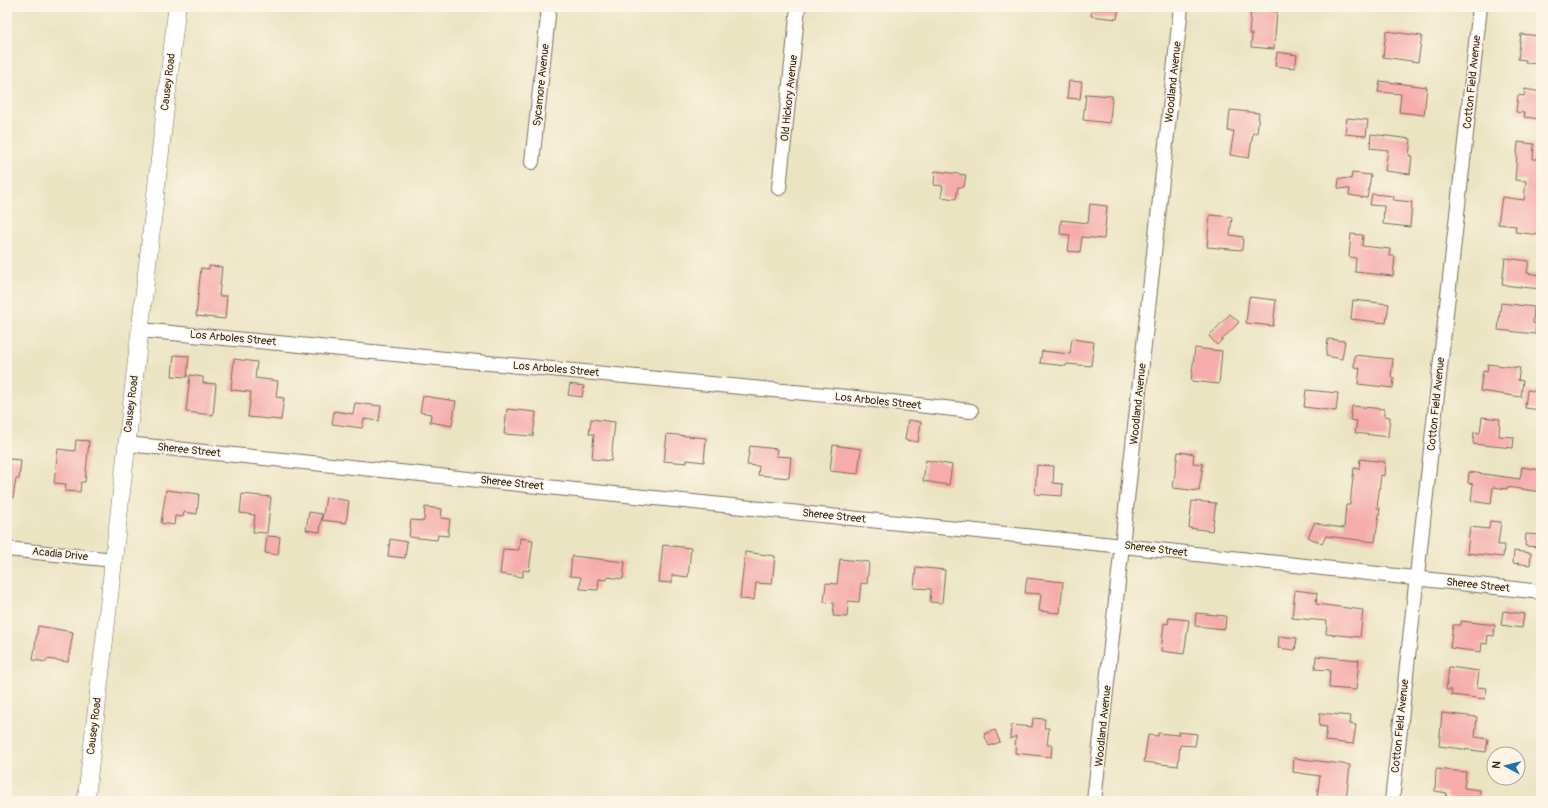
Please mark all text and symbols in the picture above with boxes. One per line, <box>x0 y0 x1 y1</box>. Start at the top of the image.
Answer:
street label: Cotton Field Avenue <box>1461 34 1483 130</box>
street label: Woodland Avenue <box>1162 40 1184 123</box>
street label: Sycamore Avenue <box>530 43 552 127</box>
street label: Causey Road <box>158 53 178 111</box>
street label: Old Hickory Avenue <box>778 53 800 142</box>
street label: Los Arboles Street <box>189 328 277 348</box>
street label: Cotton Field Avenue <box>1425 356 1447 452</box>
street label: Los Arboles Street <box>512 359 600 379</box>
street label: Woodland Avenue <box>1127 362 1149 445</box>
street label: Causey Road <box>121 375 141 433</box>
street label: Los Arboles Street <box>834 390 922 412</box>
street label: Sheree Street <box>157 440 222 460</box>
street label: Sheree Street <box>480 473 545 493</box>
street label: Sheree Street <box>802 506 867 526</box>
street label: Sheree Street <box>1124 539 1189 559</box>
street label: Acadia Drive <box>31 545 89 563</box>
street label: Sheree Street <box>1446 575 1511 595</box>
street label: Cotton Field Avenue <box>1389 678 1411 774</box>
street label: Woodland Avenue <box>1092 684 1114 767</box>
street label: Causey Road <box>84 697 104 755</box>
north arrow <box>1486 746 1526 786</box>
text: N <box>1490 760 1504 769</box>

